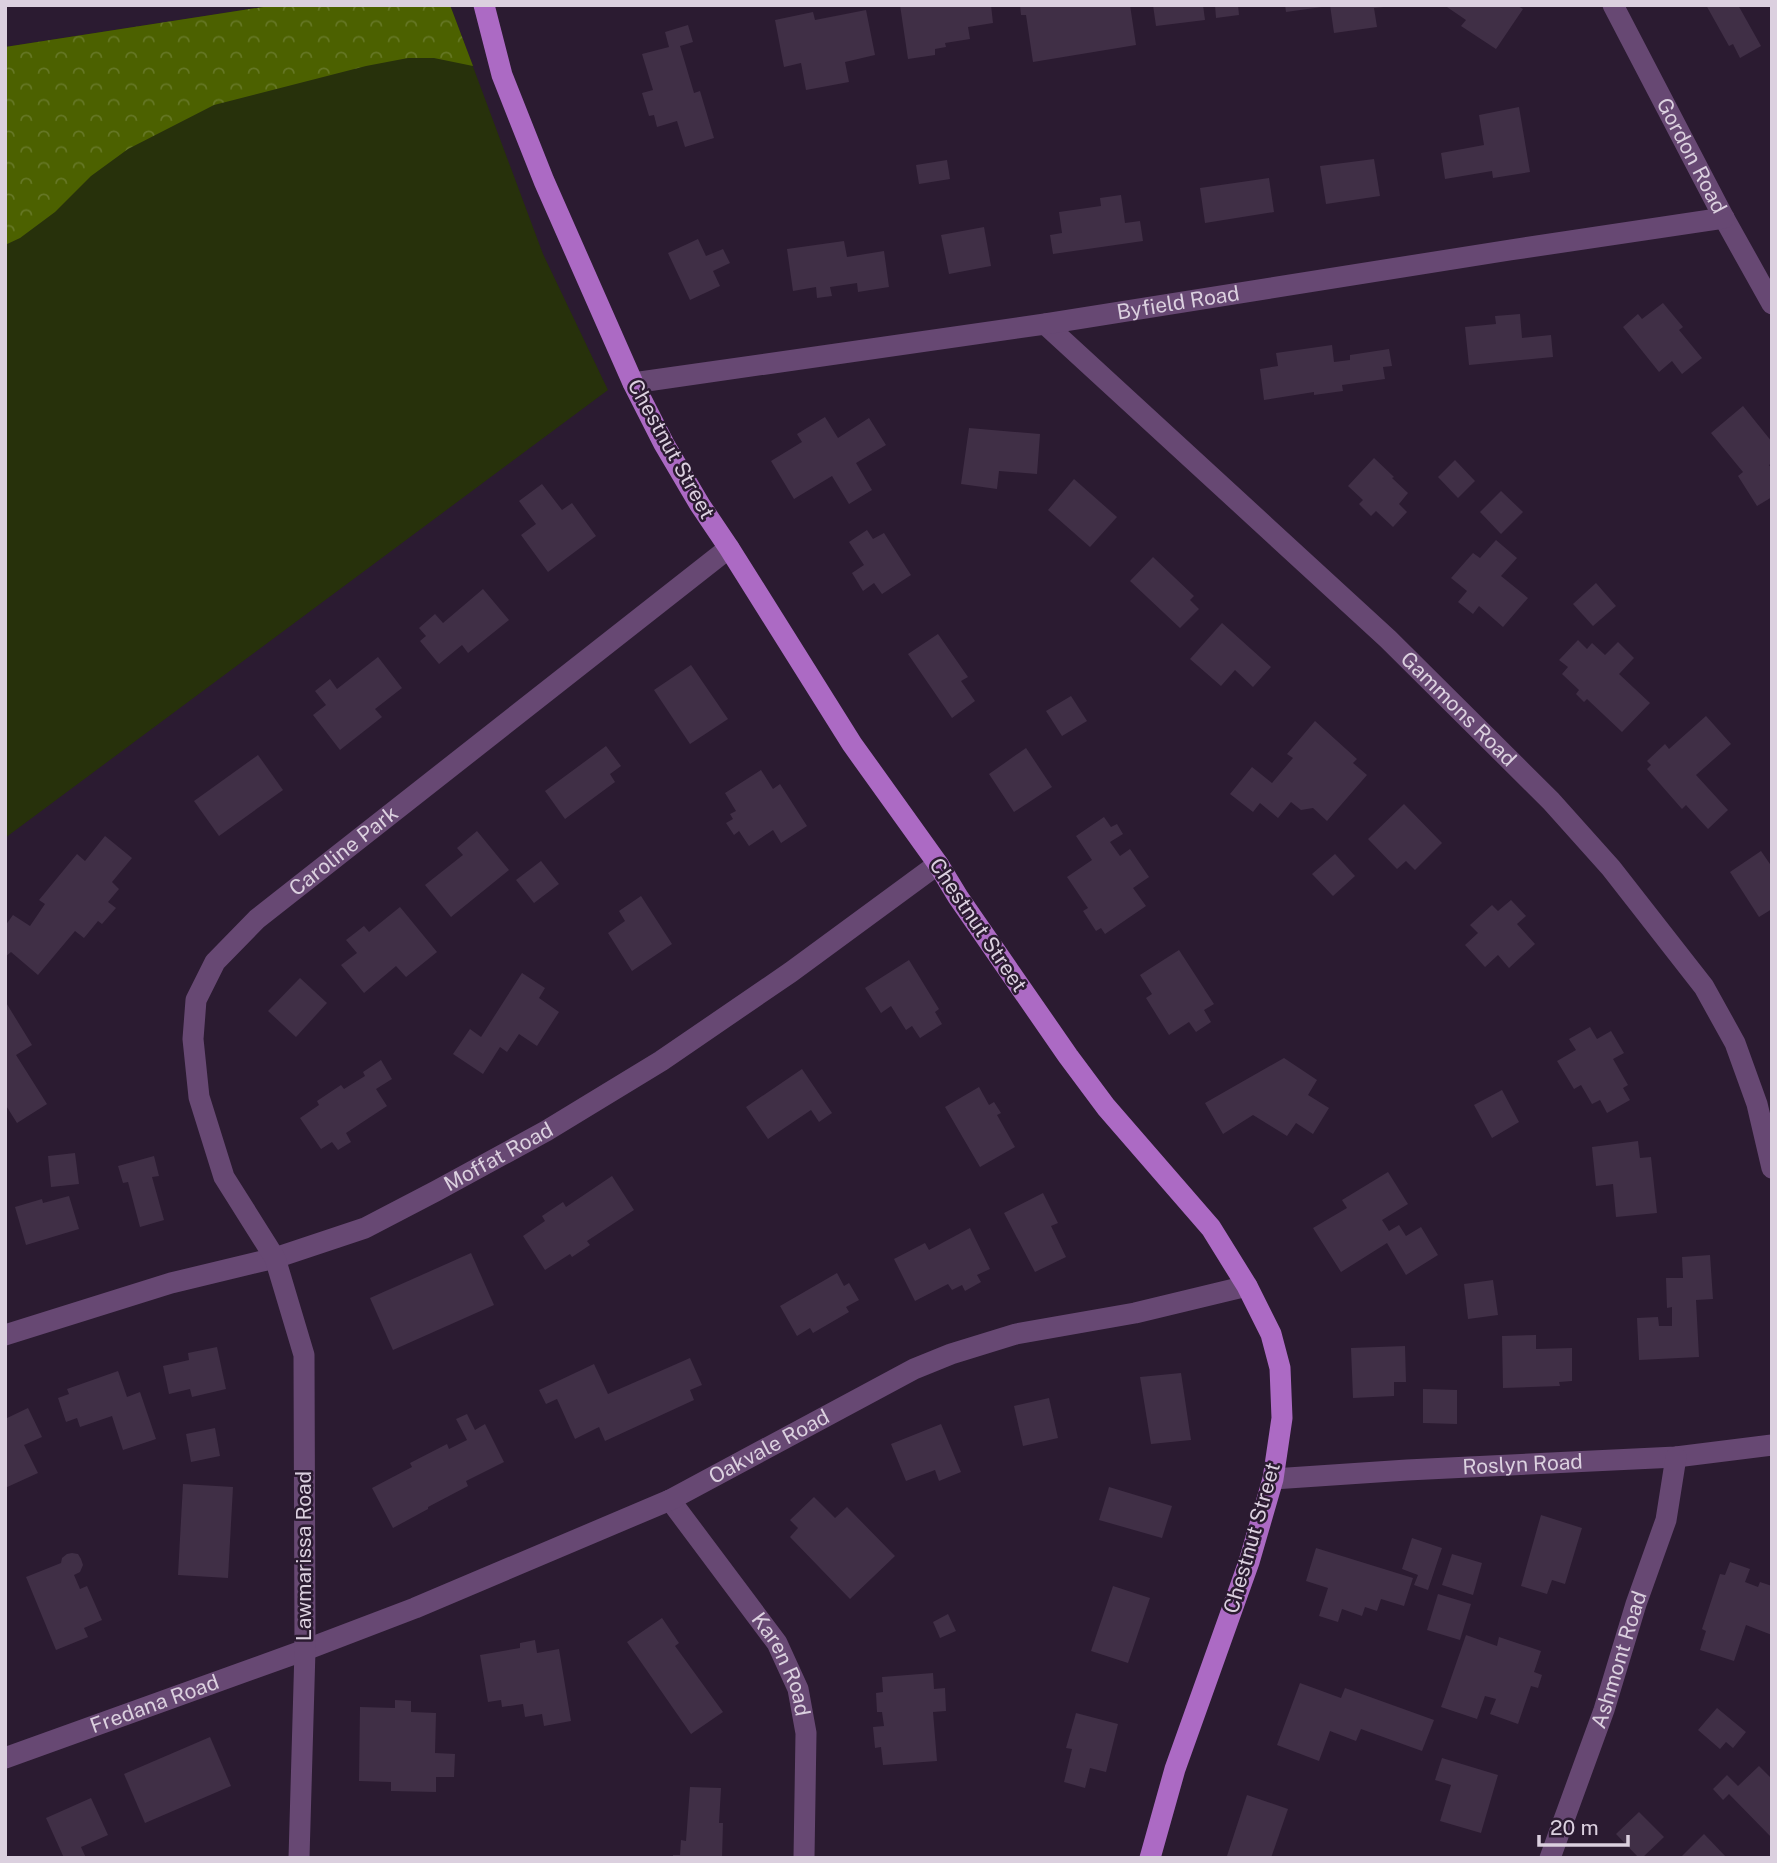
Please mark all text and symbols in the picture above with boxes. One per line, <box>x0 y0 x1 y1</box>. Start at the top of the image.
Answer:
street label: Gordon Road <box>1652 94 1732 218</box>
street label: Byfield Road <box>1115 280 1241 324</box>
street label: Chestnut Street <box>623 375 720 523</box>
street label: Gammons Road <box>1396 646 1522 771</box>
street label: Caroline Park <box>284 800 403 901</box>
street label: Chestnut Street <box>924 853 1032 996</box>
street label: Moffat Road <box>439 1117 557 1196</box>
street label: Oakvale Road <box>704 1404 834 1489</box>
street label: Roslyn Road <box>1462 1449 1583 1479</box>
street label: Chestnut Street <box>1218 1459 1285 1616</box>
street label: Lawmarissa Road <box>291 1471 316 1641</box>
street label: Ashmont Road <box>1585 1588 1652 1732</box>
street label: Karen Road <box>746 1607 816 1718</box>
street label: Fredana Road <box>87 1669 222 1738</box>
scale bar <box>1539 1804 1628 1848</box>
text: 20 m <box>1550 1815 1599 1840</box>

